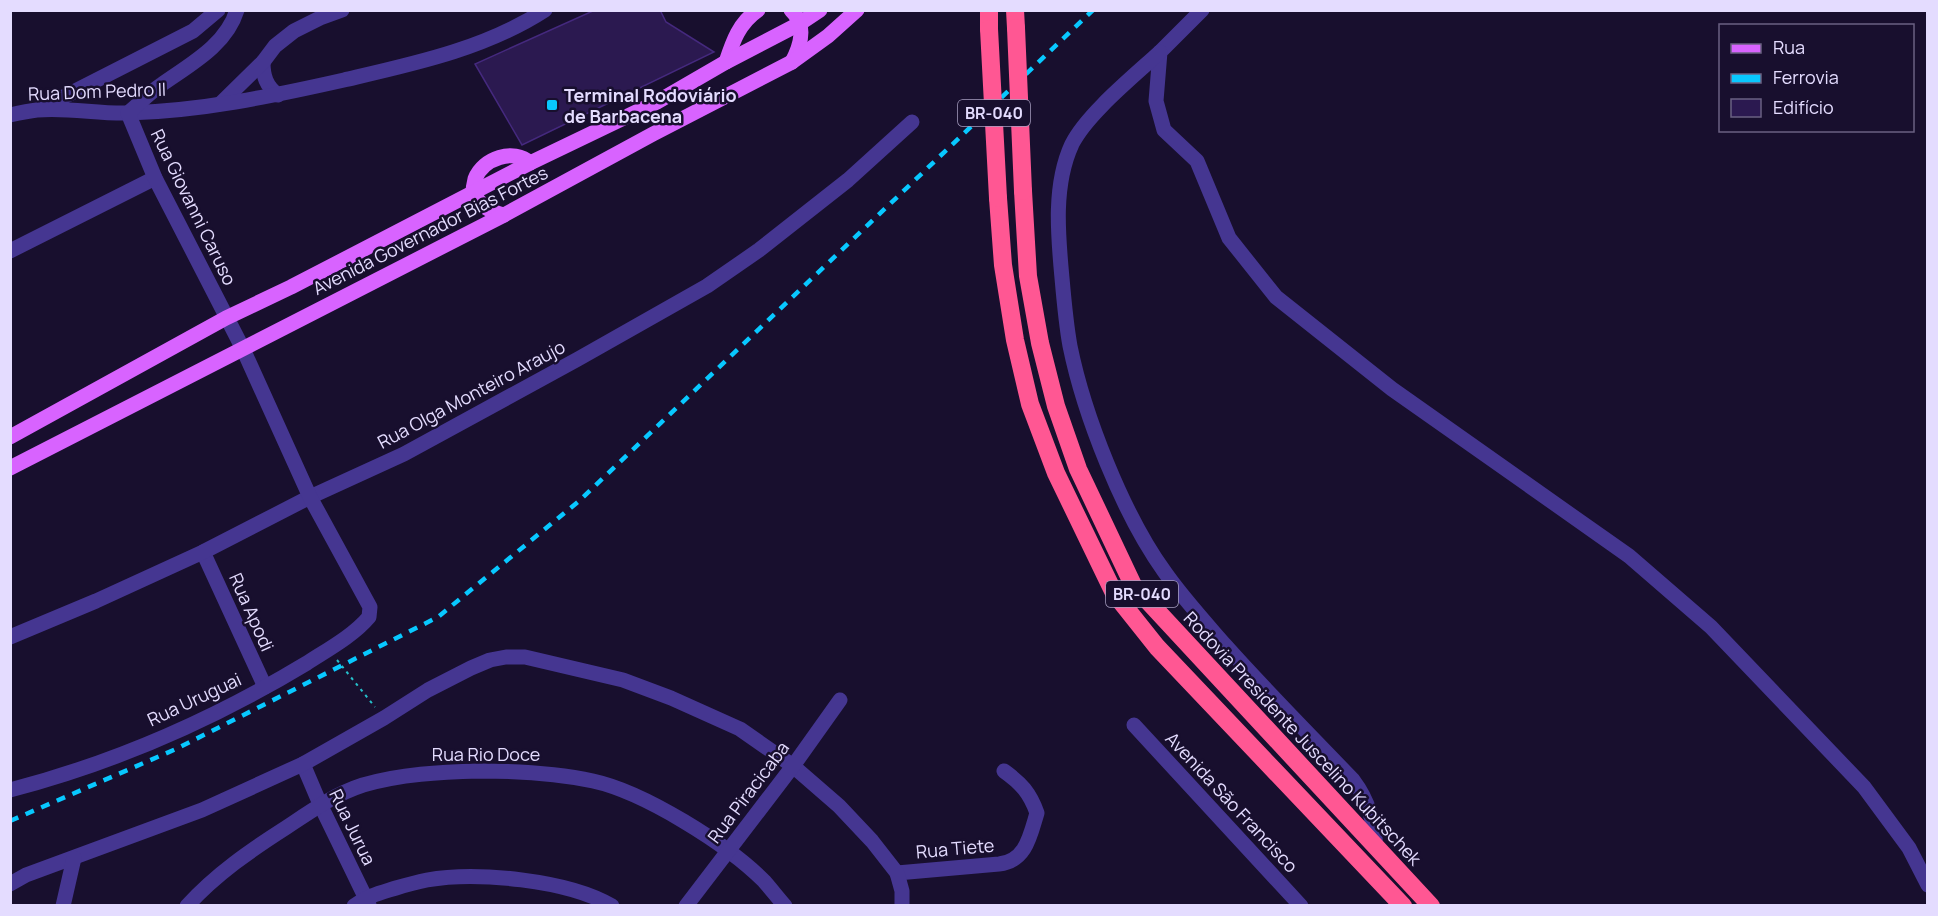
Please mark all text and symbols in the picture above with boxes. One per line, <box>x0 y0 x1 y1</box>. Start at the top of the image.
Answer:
legend <box>1719 24 1914 132</box>
text: Rua <box>1773 35 1805 59</box>
text: Ferrovia <box>1773 65 1839 89</box>
street label: Rua Dom Pedro II <box>28 77 166 105</box>
place label: Terminal Rodoviário de Barbacena <box>564 83 737 128</box>
text: Edifício <box>1773 95 1834 119</box>
marker: Terminal Rodoviário de Barbacena <box>545 98 559 112</box>
road number: BR-040 <box>958 100 1030 126</box>
street label: Rua Giovanni Caruso <box>146 125 242 289</box>
street label: Avenida Governador Bias Fortes <box>308 160 552 300</box>
street label: Rua Olga Monteiro Araujo <box>373 334 569 454</box>
street label: Rua Apodi <box>224 569 280 655</box>
road number: BR-040 <box>1106 581 1178 607</box>
street label: Rodovia Presidente Juscelino Kubitschek <box>1179 606 1428 871</box>
street label: Rua Uruguai <box>143 667 245 731</box>
street label: Avenida São Francisco <box>1161 727 1303 877</box>
street label: Rua Piracicaba <box>702 736 794 848</box>
street label: Rua Rio Doce <box>432 742 540 766</box>
street label: Rua Jurua <box>324 785 382 869</box>
street label: Rua Tiete <box>915 833 995 863</box>

